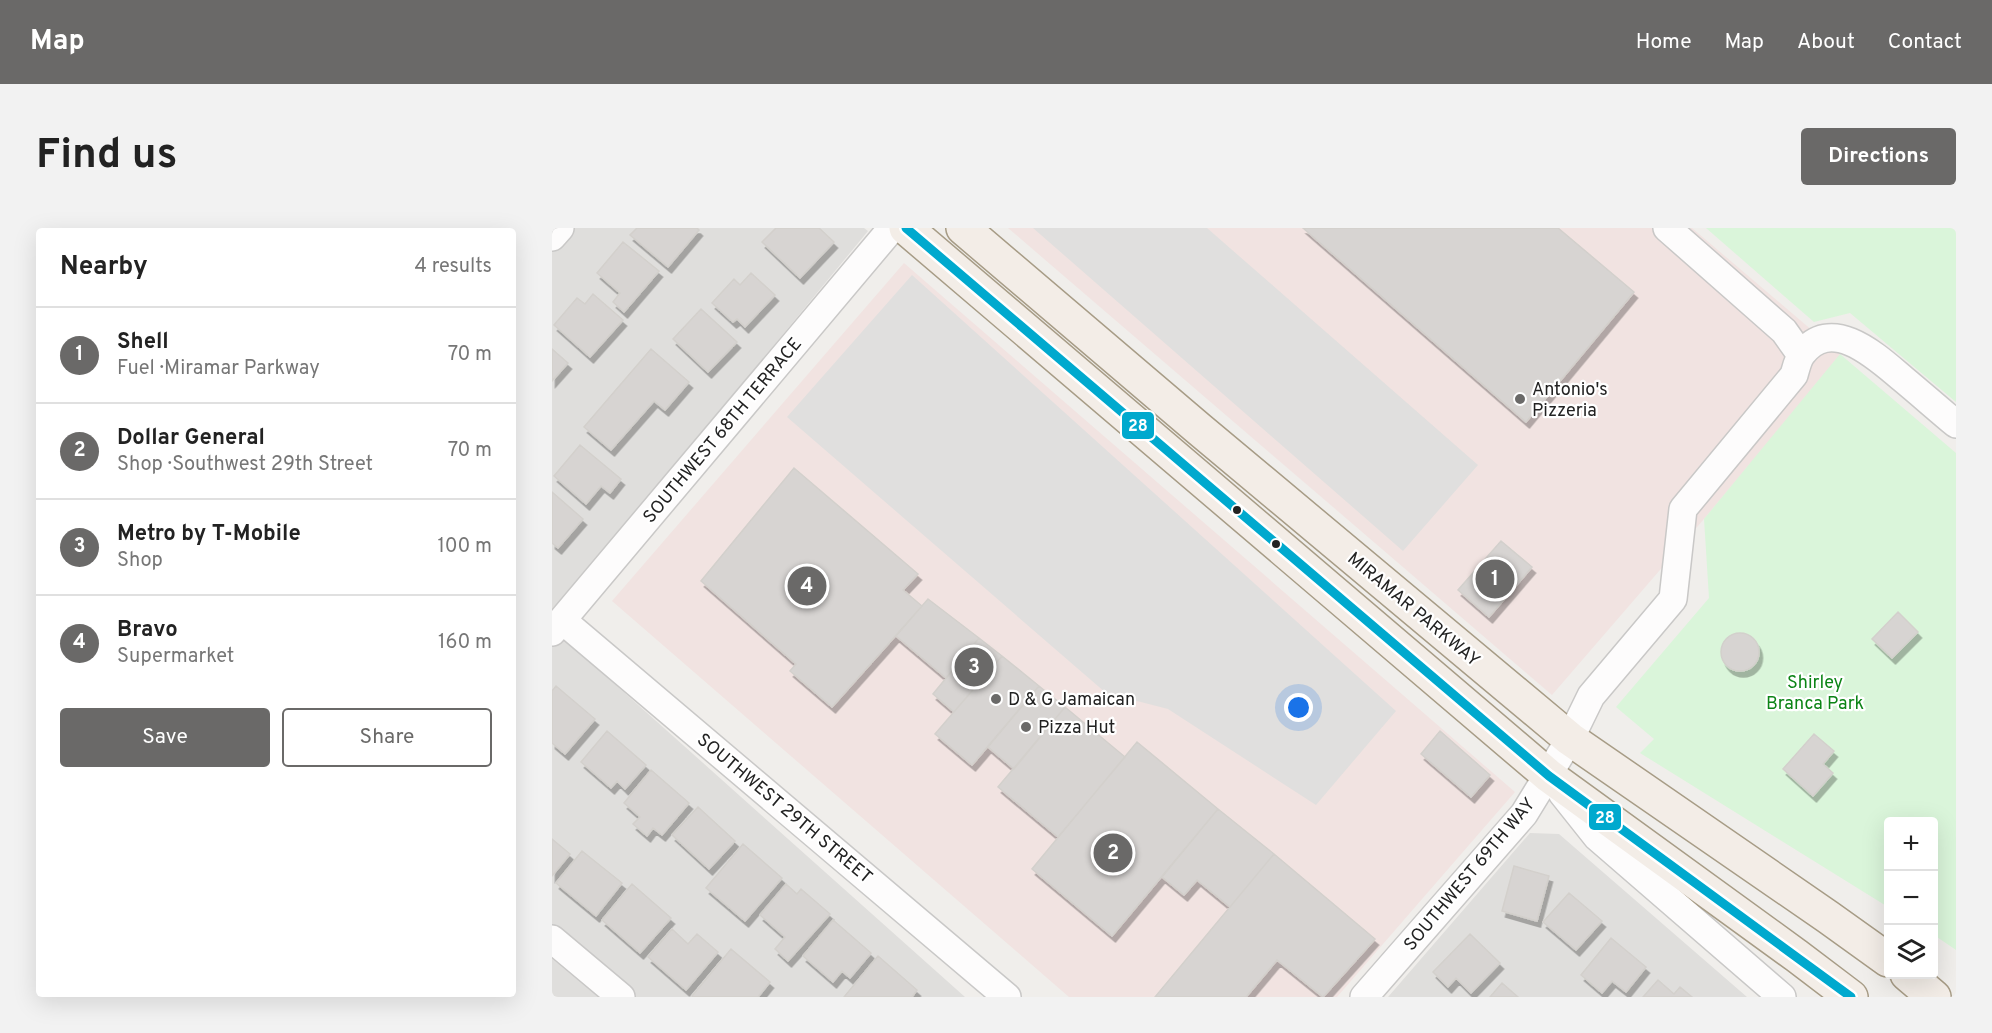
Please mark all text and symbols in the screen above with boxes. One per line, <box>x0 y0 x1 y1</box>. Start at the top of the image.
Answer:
text: Map <box>30 24 85 60</box>
text: Home <box>1636 29 1692 56</box>
text: Map <box>1725 29 1764 56</box>
text: About <box>1797 29 1855 56</box>
text: Contact <box>1888 29 1962 56</box>
button: Directions <box>1801 128 1956 185</box>
text: Find us <box>36 130 177 183</box>
text: Nearby <box>60 251 148 284</box>
text: 4 results <box>415 254 492 280</box>
text: Shell <box>117 329 169 356</box>
street label: SOUTHWEST 68TH TERRACE <box>639 334 808 528</box>
text: 1 <box>76 342 84 368</box>
text: 70 m <box>448 342 492 368</box>
text: Fuel · Miramar Parkway <box>117 356 320 382</box>
place label: Antonio's Pizzeria <box>1532 379 1608 423</box>
marker: Antonio's Pizzeria <box>1513 392 1527 406</box>
line badge: 28 <box>1121 411 1155 440</box>
text: 28 <box>1128 417 1148 437</box>
text: Dollar General <box>117 425 265 452</box>
text: 2 <box>73 438 86 464</box>
text: 70 m <box>448 438 492 464</box>
text: Shop · Southwest 29th Street <box>117 452 373 478</box>
unlabelled marker <box>1231 504 1243 516</box>
text: Metro by T-Mobile <box>117 521 301 548</box>
text: 3 <box>74 534 86 560</box>
text: 100 m <box>437 534 492 560</box>
unlabelled marker <box>1270 538 1282 550</box>
text: Shop <box>117 548 163 574</box>
street label: MIRAMAR PARKWAY <box>1342 548 1484 672</box>
pin: 1 <box>1476 556 1514 602</box>
pin: 4 <box>788 564 826 608</box>
text: Bravo <box>117 617 178 644</box>
text: 4 <box>73 630 86 656</box>
text: 160 m <box>438 630 492 656</box>
text: Supermarket <box>117 644 234 670</box>
pin: 3 <box>954 644 994 690</box>
park label: Shirley Branca Park <box>1766 672 1864 716</box>
place label: D & G Jamaican <box>1008 689 1135 712</box>
marker: D & G Jamaican <box>989 692 1003 706</box>
your location <box>1284 693 1313 722</box>
button: Save <box>60 708 270 767</box>
button: Share <box>282 708 492 767</box>
place label: Pizza Hut <box>1038 717 1115 740</box>
marker: Pizza Hut <box>1019 720 1033 734</box>
street label: SOUTHWEST 29TH STREET <box>691 729 877 889</box>
street label: SOUTHWEST 69TH WAY <box>1399 794 1541 956</box>
line badge: 28 <box>1588 803 1622 831</box>
text: 28 <box>1595 809 1615 829</box>
map controls <box>1884 817 1938 979</box>
button: + <box>1884 817 1938 871</box>
pin: 2 <box>1094 830 1132 876</box>
button: − <box>1884 871 1938 925</box>
button: layers <box>1884 925 1938 979</box>

